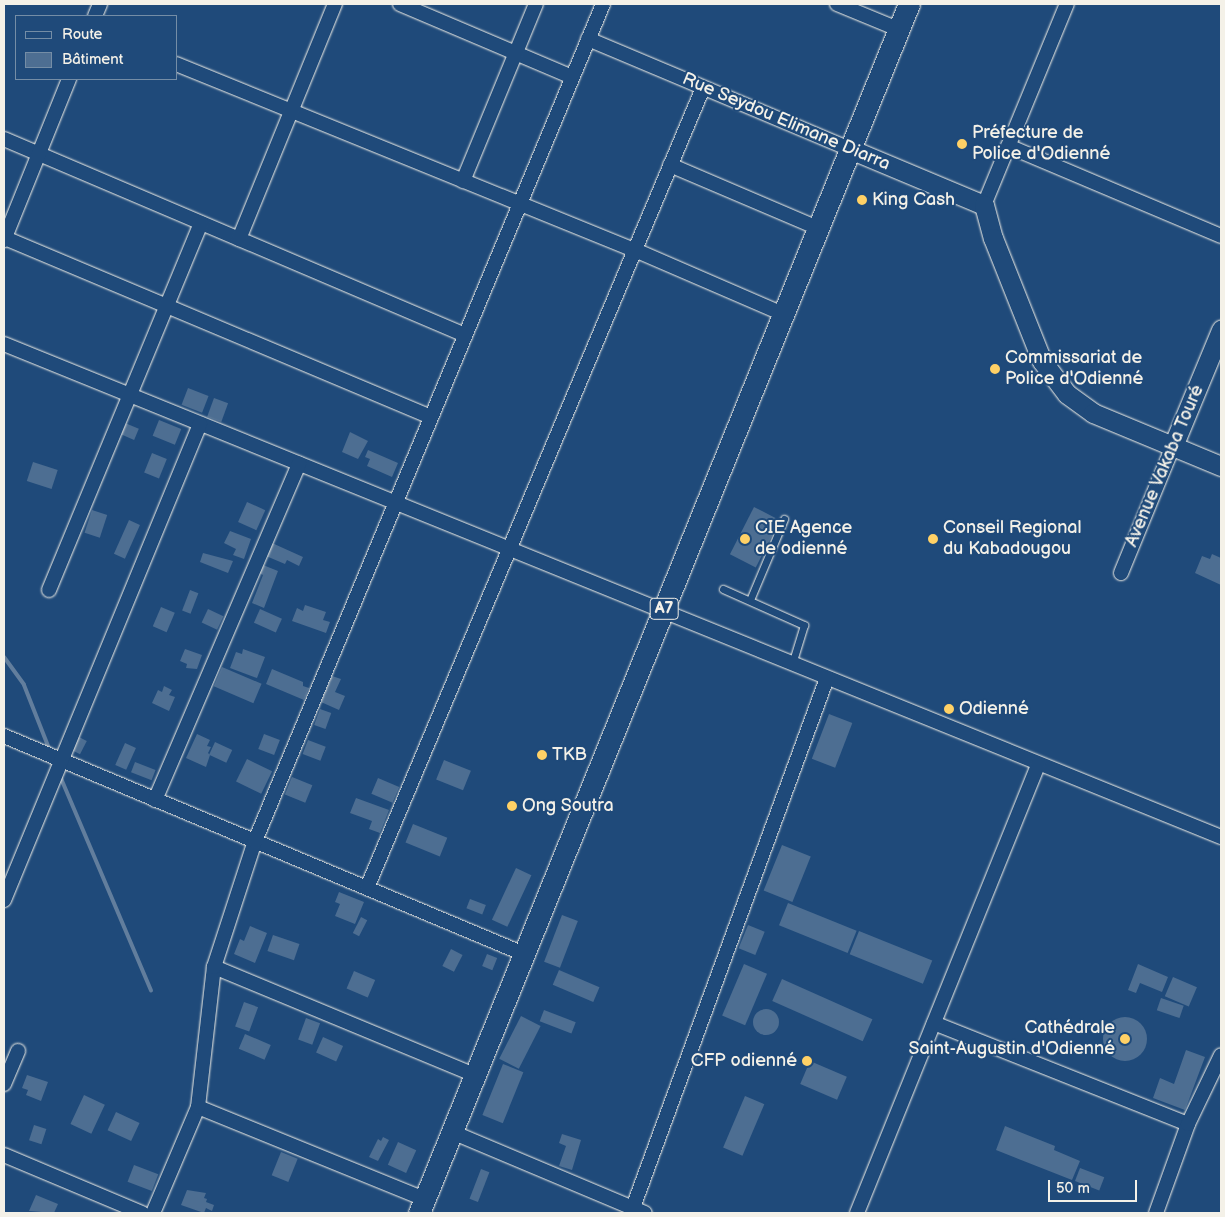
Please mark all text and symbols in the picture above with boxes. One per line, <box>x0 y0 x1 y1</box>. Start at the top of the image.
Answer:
legend <box>15 15 178 80</box>
text: Route <box>62 25 102 44</box>
text: Bâtiment <box>62 50 123 69</box>
street label: Rue Seydou Elimane Diarra <box>679 68 893 176</box>
place label: Préfecture de Police d'Odienné <box>972 123 1110 166</box>
marker: Préfecture de Police d'Odienné <box>956 138 968 150</box>
place label: King Cash <box>872 189 955 211</box>
marker: King Cash <box>856 194 868 206</box>
place label: Commissariat de Police d'Odienné <box>1005 348 1143 390</box>
marker: Commissariat de Police d'Odienné <box>989 363 1001 375</box>
street label: Avenue Vakaba Touré <box>1121 381 1209 551</box>
place label: CIE Agence de odienné <box>755 518 852 560</box>
place label: Conseil Regional du Kabadougou <box>943 518 1081 560</box>
marker: CIE Agence de odienné <box>739 533 751 545</box>
marker: Conseil Regional du Kabadougou <box>927 533 939 545</box>
road number: A7 <box>649 596 679 622</box>
place label: Odienné <box>959 698 1029 720</box>
marker: Odienné <box>943 703 955 715</box>
place label: TKB <box>552 744 587 766</box>
marker: TKB <box>536 749 548 761</box>
place label: Ong Soutra <box>522 795 614 817</box>
marker: Ong Soutra <box>506 800 518 812</box>
place label: Cathédrale Saint-Augustin d'Odienné <box>909 1018 1115 1060</box>
marker: Cathédrale Saint-Augustin d'Odienné <box>1119 1033 1131 1045</box>
place label: CFP odienné <box>691 1050 797 1072</box>
marker: CFP odienné <box>801 1055 813 1067</box>
scale bar <box>1050 1170 1139 1202</box>
text: 50 m <box>1056 1179 1090 1198</box>

